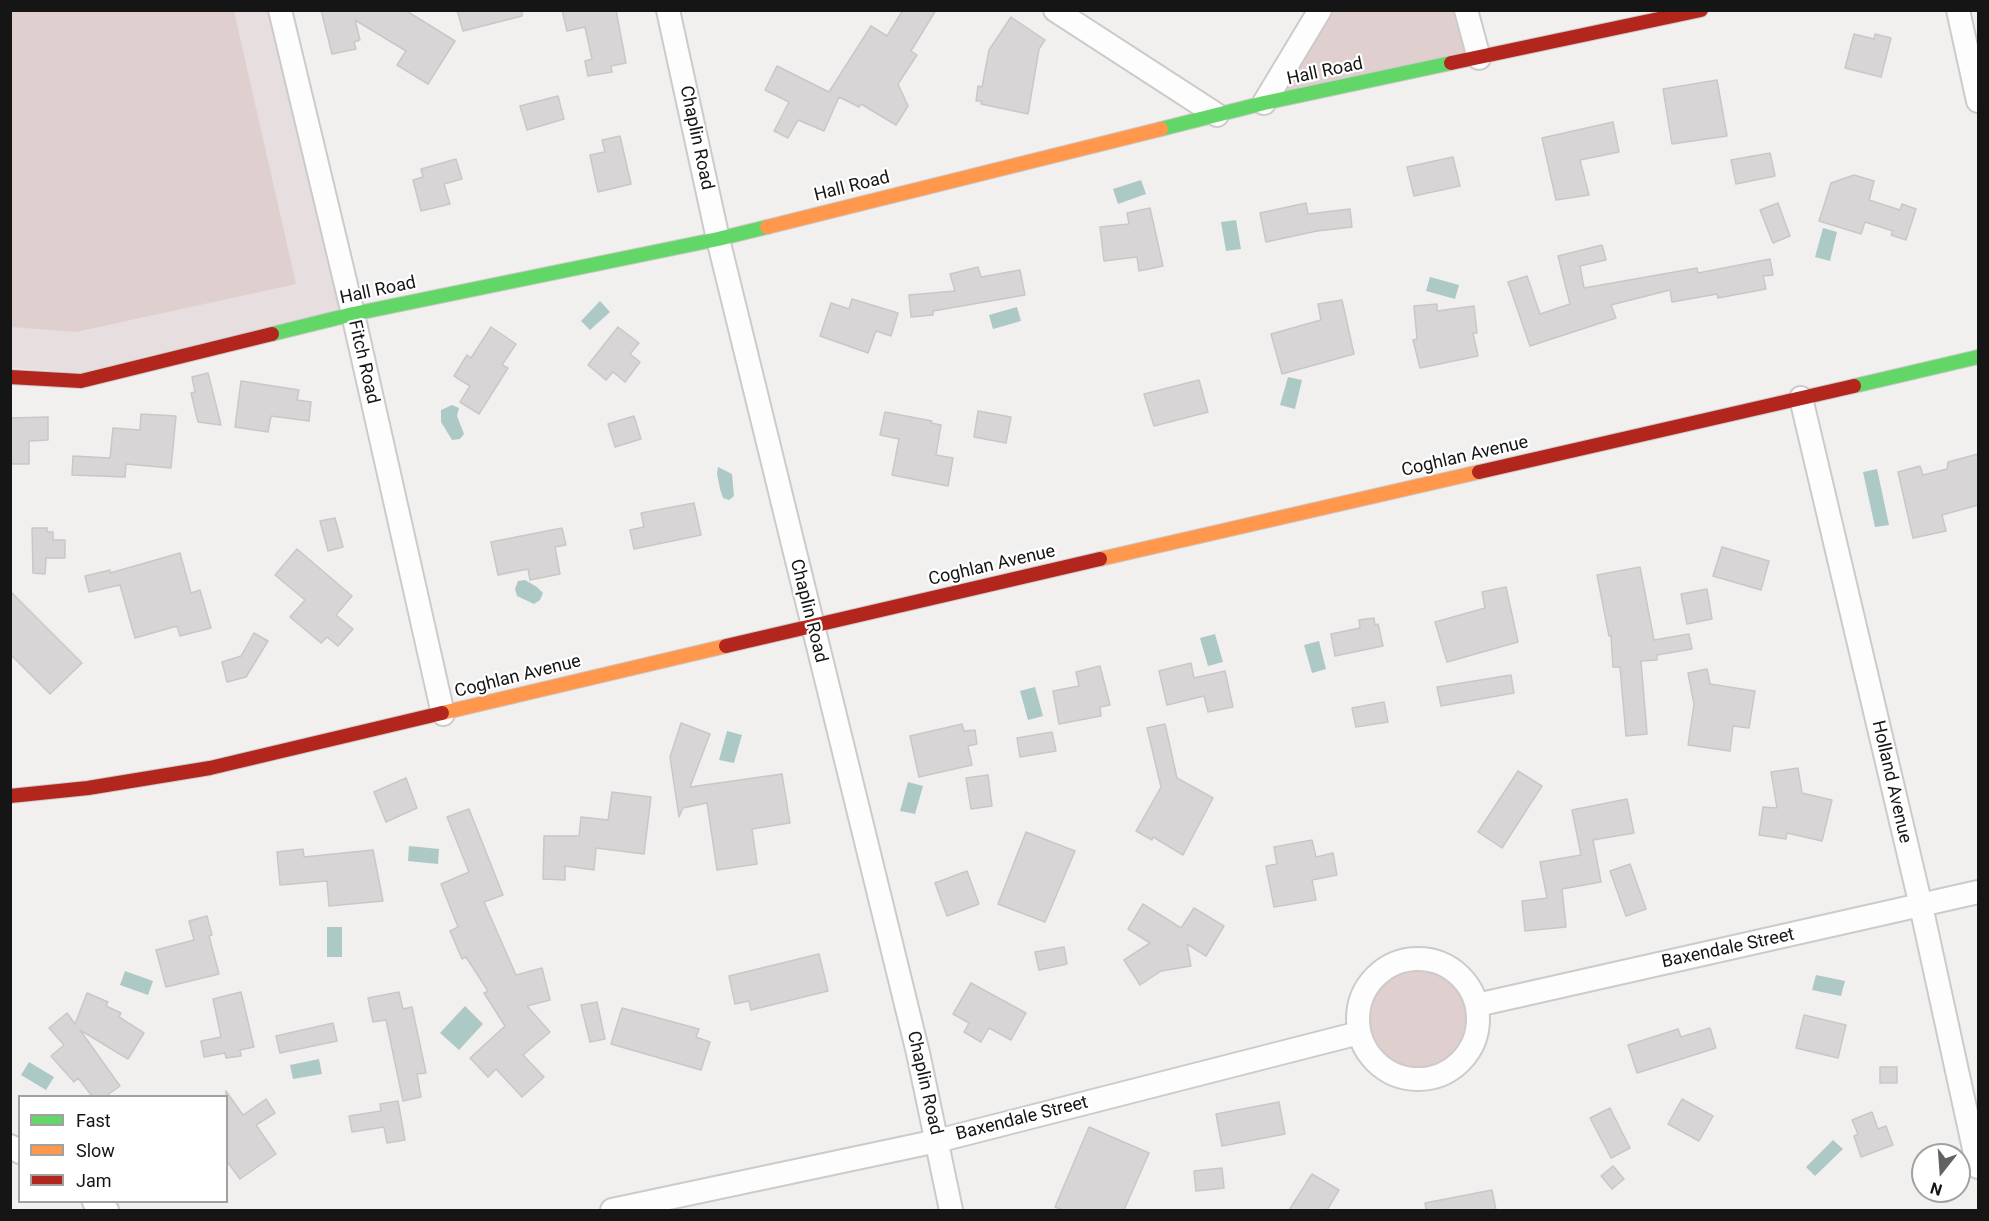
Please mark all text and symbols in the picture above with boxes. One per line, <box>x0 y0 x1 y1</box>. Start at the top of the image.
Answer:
street label: Hall Road <box>1285 53 1365 91</box>
street label: Chaplin Road <box>674 84 718 192</box>
street label: Hall Road <box>812 167 892 207</box>
street label: Hall Road <box>338 272 418 310</box>
street label: Fitch Road <box>343 318 383 406</box>
street label: Coghlan Avenue <box>1400 432 1530 482</box>
street label: Coghlan Avenue <box>927 541 1057 591</box>
street label: Chaplin Road <box>785 557 831 665</box>
street label: Coghlan Avenue <box>453 651 583 703</box>
street label: Holland Avenue <box>1866 719 1916 845</box>
street label: Baxendale Street <box>1660 924 1796 974</box>
street label: Chaplin Road <box>902 1029 946 1137</box>
street label: Baxendale Street <box>954 1092 1090 1146</box>
legend <box>18 1095 228 1203</box>
text: Fast <box>76 1110 111 1131</box>
text: Slow <box>76 1140 115 1161</box>
north arrow <box>1911 1143 1971 1203</box>
text: Jam <box>76 1170 112 1191</box>
text: N <box>1928 1178 1944 1200</box>

